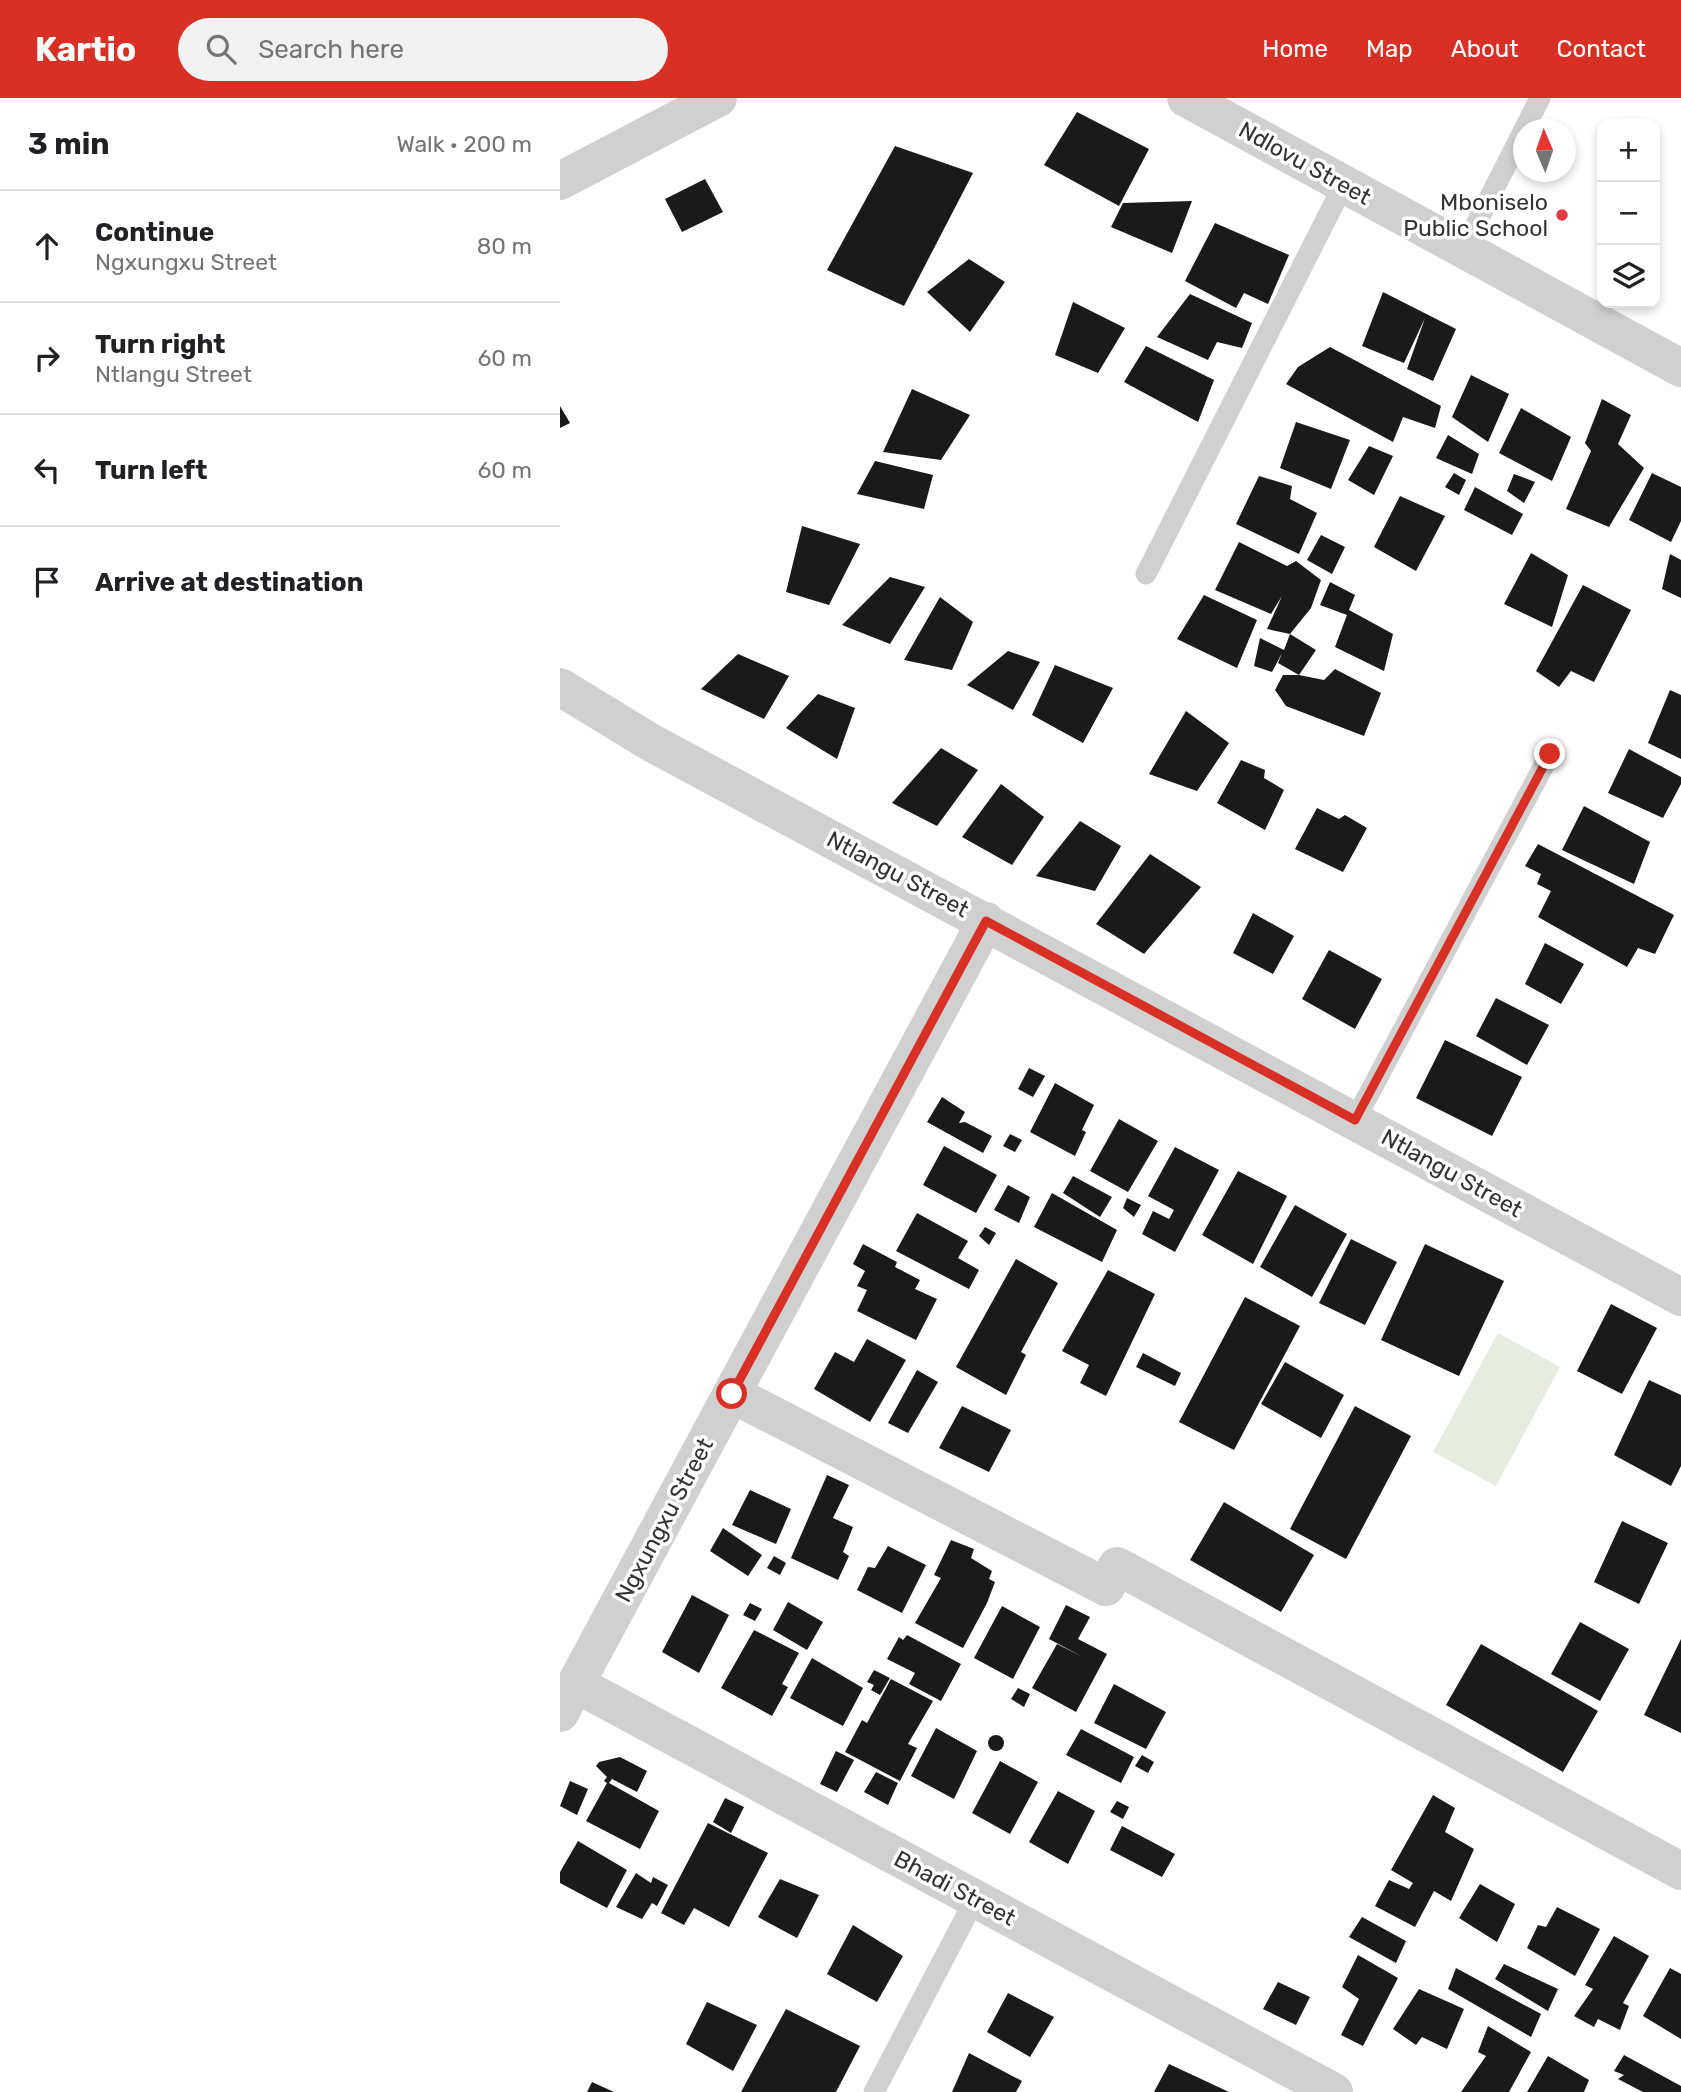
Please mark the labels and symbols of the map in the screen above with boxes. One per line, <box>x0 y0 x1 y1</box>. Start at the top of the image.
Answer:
street label: Ndlovu Street <box>1234 115 1376 211</box>
north arrow <box>1513 119 1576 182</box>
place label: Mboniselo Public School <box>1403 188 1548 242</box>
marker: Mboniselo Public School <box>1554 207 1570 223</box>
route end <box>1534 738 1565 769</box>
street label: Ntlangu Street <box>822 825 974 923</box>
street label: Ntlangu Street <box>1377 1123 1527 1223</box>
route start <box>716 1378 747 1409</box>
street label: Ngxungxu Street <box>609 1433 719 1607</box>
street label: Bhadi Street <box>890 1844 1020 1932</box>

